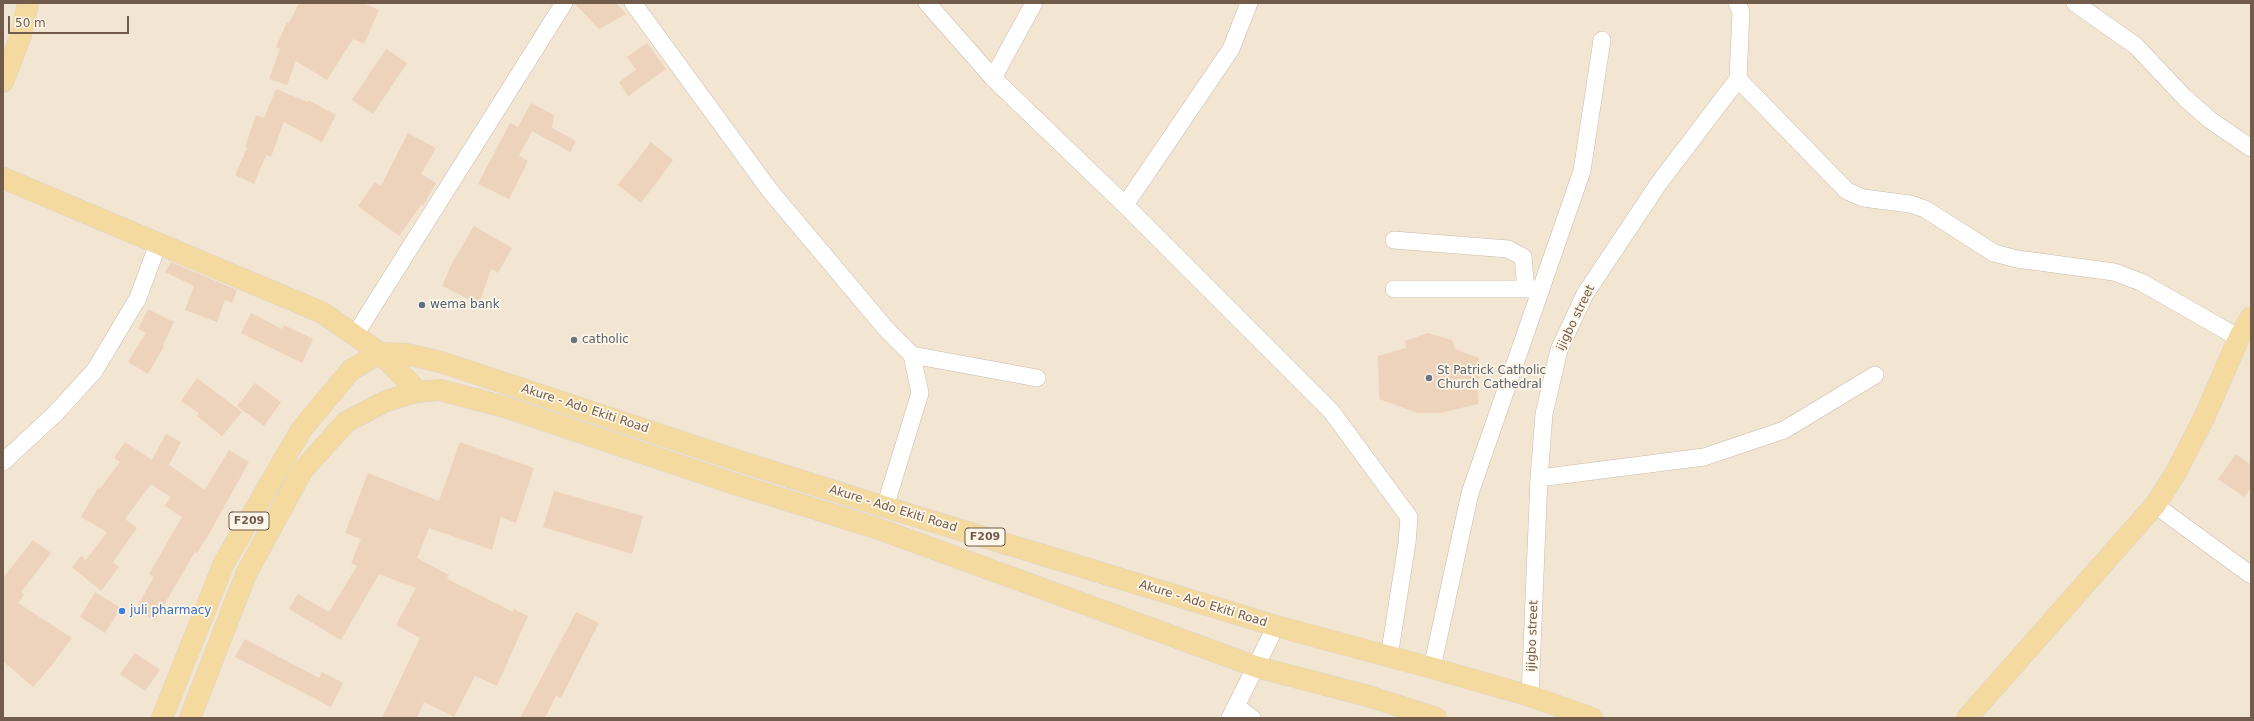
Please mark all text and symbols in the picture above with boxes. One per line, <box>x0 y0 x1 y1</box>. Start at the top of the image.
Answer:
scale bar <box>10 8 131 34</box>
text: 50 m <box>15 16 46 30</box>
street label: ijigbo street <box>1554 283 1598 353</box>
place label: wema bank <box>430 298 500 312</box>
marker: wema bank <box>417 300 427 310</box>
place label: catholic <box>582 333 629 347</box>
marker: catholic <box>569 335 579 345</box>
place label: St Patrick Catholic Church Cathedral <box>1437 364 1546 392</box>
marker: St Patrick Catholic Church Cathedral <box>1424 373 1434 383</box>
street label: Akure - Ado Ekiti Road <box>520 382 650 436</box>
street label: Akure - Ado Ekiti Road <box>827 483 959 535</box>
road number: F209 <box>229 512 269 530</box>
road number: F209 <box>965 528 1005 546</box>
street label: Akure - Ado Ekiti Road <box>1137 578 1269 630</box>
street label: ijigbo street <box>1525 600 1541 672</box>
place label: juli pharmacy <box>130 604 211 618</box>
marker: juli pharmacy <box>117 606 127 616</box>

